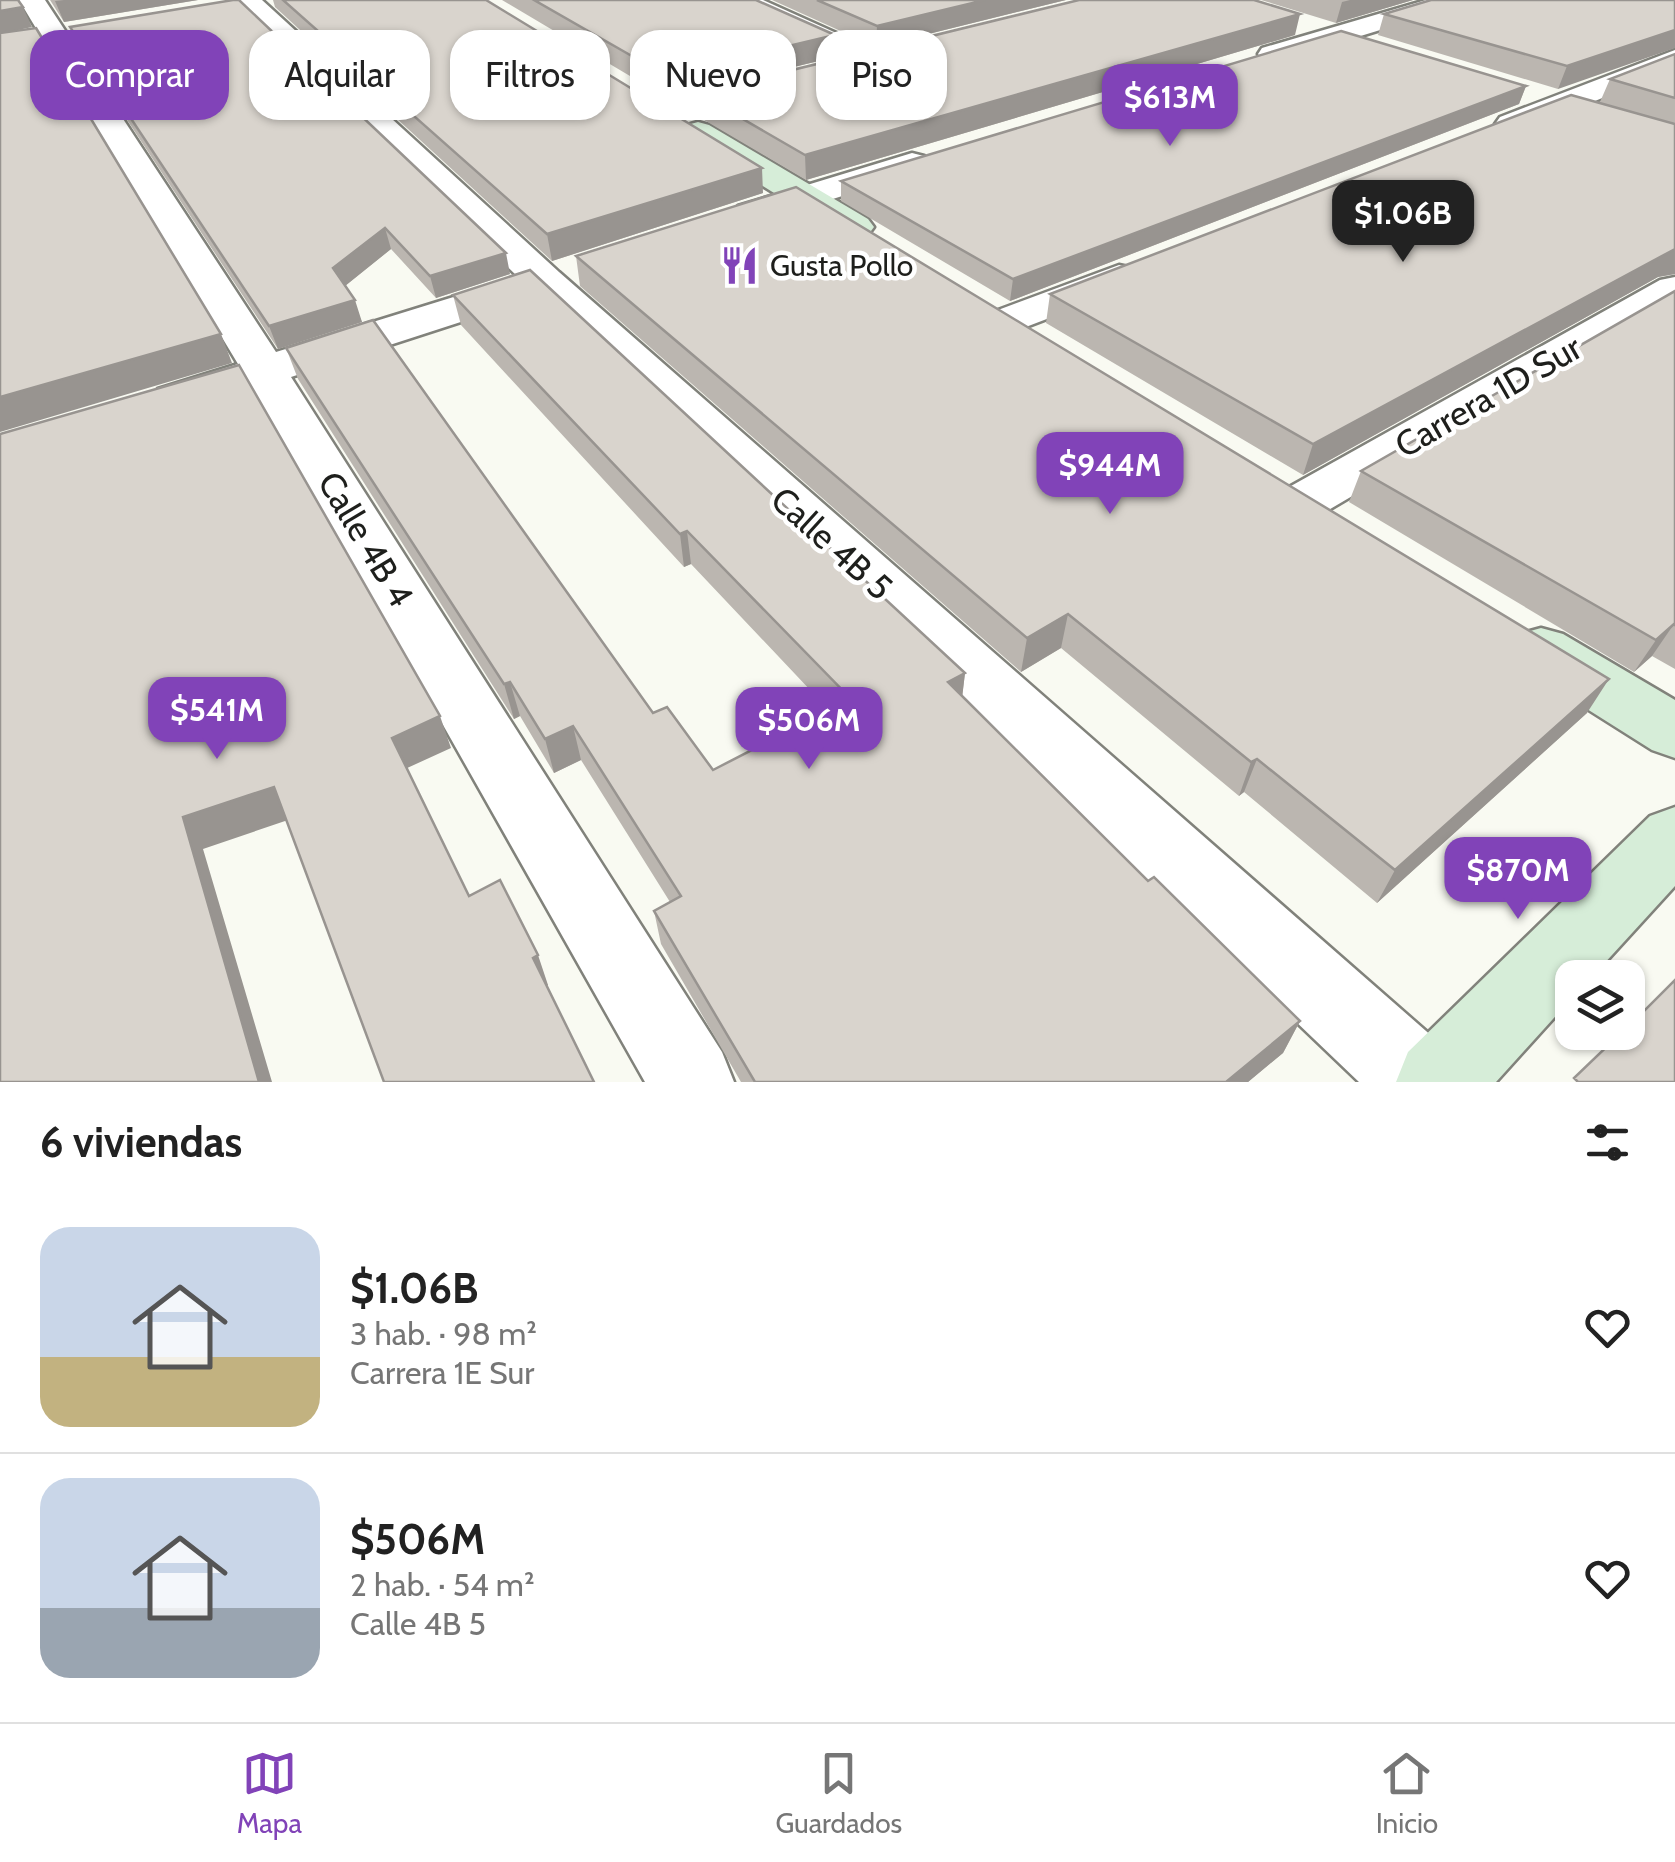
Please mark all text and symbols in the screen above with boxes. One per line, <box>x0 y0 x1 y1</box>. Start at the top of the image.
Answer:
chip: Comprar <box>30 30 229 120</box>
chip: Alquilar <box>249 30 430 120</box>
chip: Filtros <box>450 30 610 120</box>
chip: Nuevo <box>630 30 796 120</box>
chip: Piso <box>816 30 947 120</box>
pin: $613M <box>1100 64 1240 149</box>
text: $613M <box>1124 77 1216 116</box>
pin: $1.06B <box>1322 180 1484 265</box>
text: $1.06B <box>1354 193 1452 232</box>
restaurant icon: Gusta Pollo <box>719 244 761 286</box>
place label: Gusta Pollo <box>770 247 913 284</box>
street label: Carrera 1D Sur <box>1387 325 1589 467</box>
pin: $944M <box>1040 432 1180 517</box>
text: $944M <box>1059 445 1161 484</box>
street label: Calle 4B 4 <box>309 464 423 614</box>
street label: Calle 4B 5 <box>762 477 902 609</box>
pin: $541M <box>147 677 287 762</box>
pin: $506M <box>739 687 879 772</box>
text: $541M <box>170 690 264 729</box>
text: $506M <box>758 700 860 739</box>
pin: $870M <box>1448 837 1588 922</box>
text: $870M <box>1466 850 1570 889</box>
map controls <box>1555 960 1645 1050</box>
button: layers <box>1555 960 1645 1050</box>
icon: filters <box>1580 1115 1635 1170</box>
text: 6 viviendas <box>40 1116 242 1168</box>
text: $1.06B <box>350 1262 478 1314</box>
icon: home <box>120 1267 240 1387</box>
icon: heart <box>1580 1300 1635 1355</box>
text: 3 hab. · 98 m² <box>350 1314 537 1353</box>
text: Carrera 1E Sur <box>350 1353 534 1392</box>
text: $506M <box>350 1513 485 1565</box>
icon: home <box>120 1518 240 1638</box>
icon: heart <box>1580 1551 1635 1606</box>
text: 2 hab. · 54 m² <box>350 1565 535 1604</box>
text: Calle 4B 5 <box>350 1604 486 1643</box>
tab: Mapa <box>237 1746 302 1840</box>
tab: Guardados <box>775 1746 902 1840</box>
tab: Inicio <box>1376 1746 1438 1840</box>

